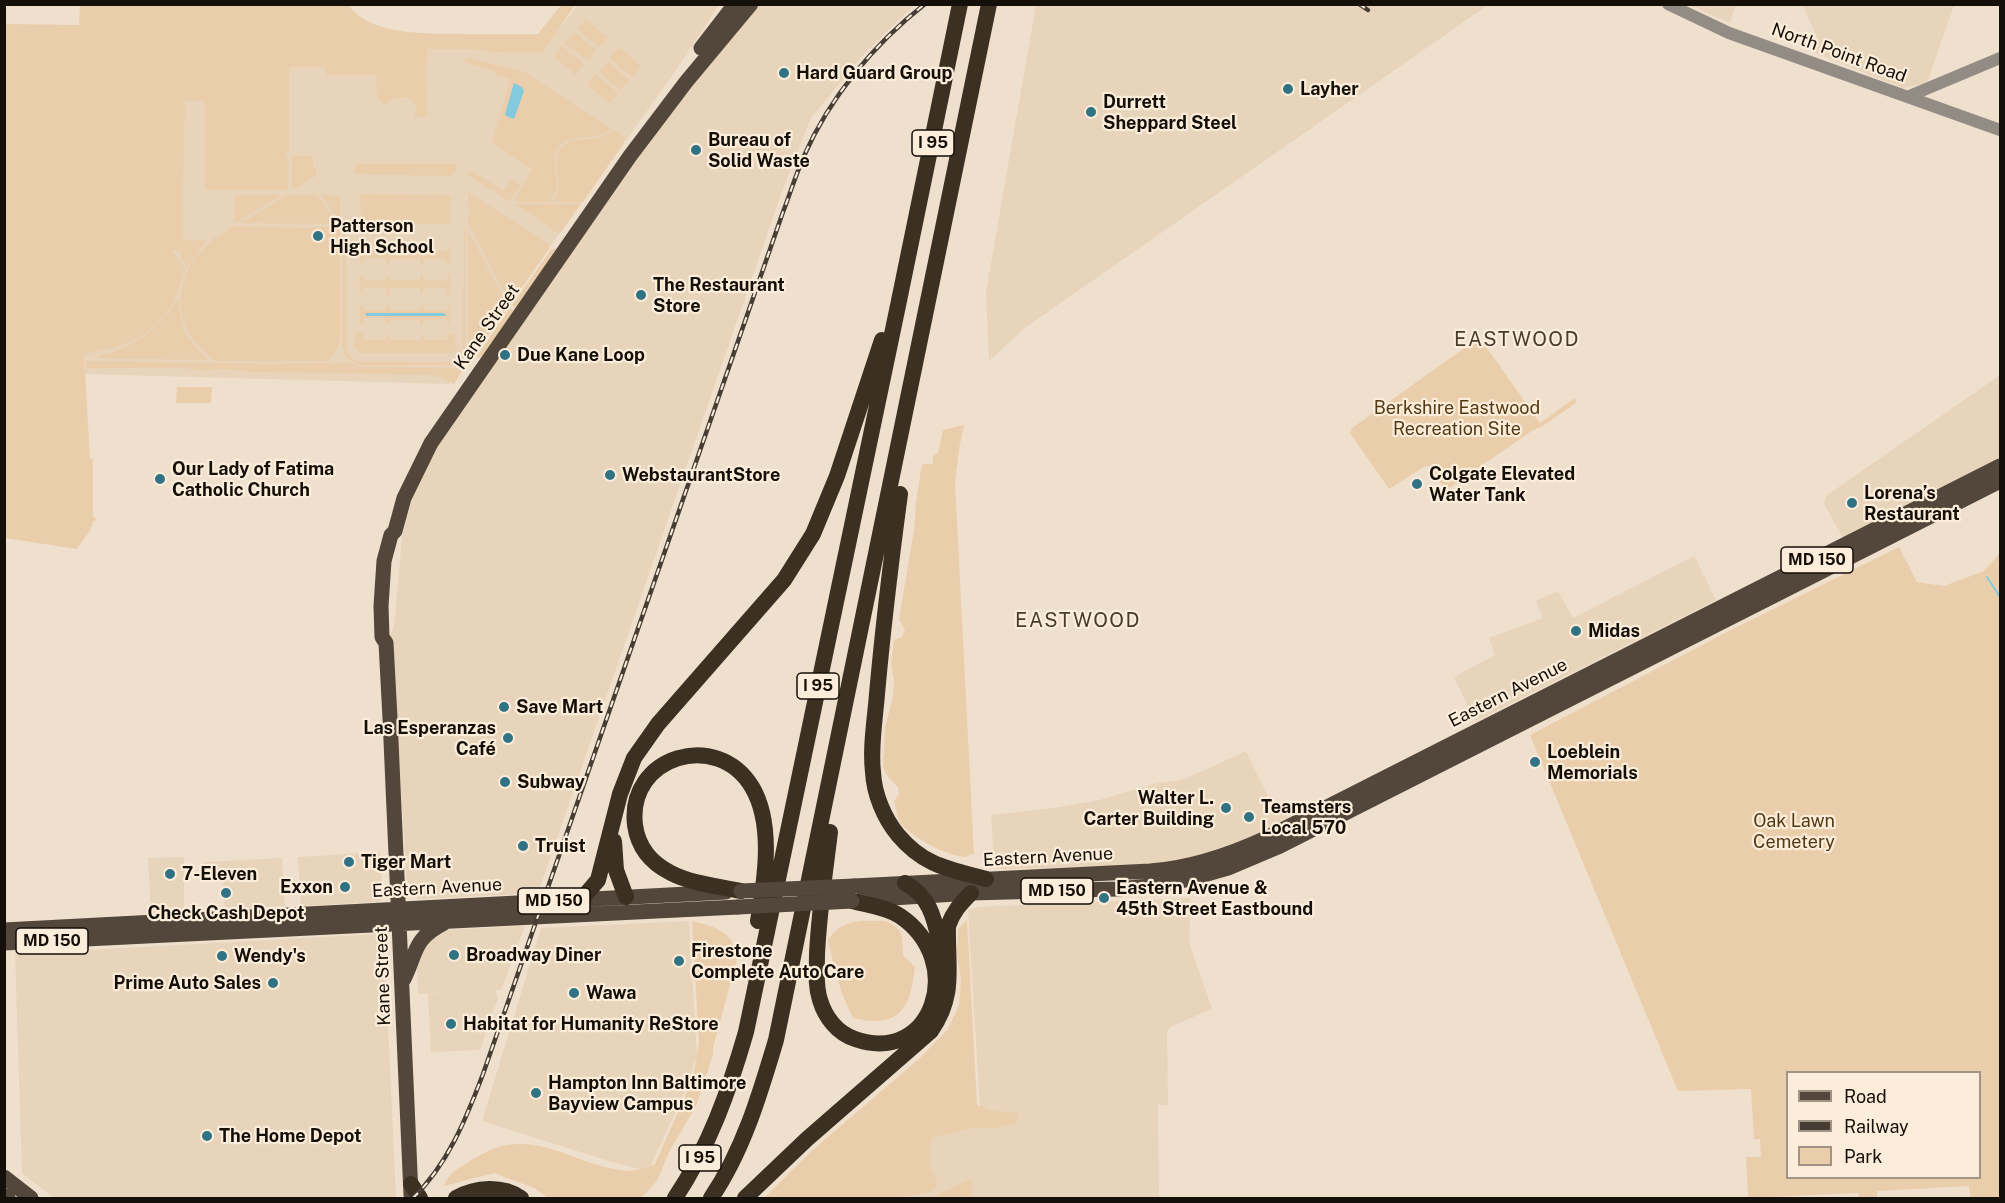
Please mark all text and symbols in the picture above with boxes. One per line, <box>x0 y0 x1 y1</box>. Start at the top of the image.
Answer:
street label: North Point Road <box>1768 19 1910 87</box>
place label: Hard Guard Group <box>796 62 952 84</box>
marker: Hard Guard Group <box>777 66 791 80</box>
place label: Layher <box>1300 78 1359 100</box>
marker: Layher <box>1281 82 1295 96</box>
place label: Durrett Sheppard Steel <box>1103 91 1237 134</box>
marker: Durrett Sheppard Steel <box>1084 105 1098 119</box>
place label: Bureau of Solid Waste <box>708 129 810 172</box>
road number: I 95 <box>912 130 954 156</box>
marker: Bureau of Solid Waste <box>689 143 703 157</box>
place label: Patterson High School <box>330 215 434 258</box>
marker: Patterson High School <box>311 229 325 243</box>
place label: The Restaurant Store <box>653 274 785 316</box>
street label: Kane Street <box>450 280 524 374</box>
marker: The Restaurant Store <box>634 288 648 302</box>
district label: EASTWOOD <box>1454 328 1580 352</box>
place label: Due Kane Loop <box>517 344 645 366</box>
marker: Due Kane Loop <box>498 348 512 362</box>
park label: Berkshire Eastwood Recreation Site <box>1374 397 1540 440</box>
place label: Our Lady of Fatima Catholic Church <box>172 458 334 500</box>
place label: Colgate Elevated Water Tank <box>1429 463 1575 506</box>
place label: WebstaurantStore <box>622 464 780 486</box>
marker: WebstaurantStore <box>603 468 617 482</box>
marker: Our Lady of Fatima Catholic Church <box>153 472 167 486</box>
marker: Colgate Elevated Water Tank <box>1410 477 1424 491</box>
place label: Lorena’s Restaurant <box>1864 482 1960 524</box>
marker: Lorena’s Restaurant <box>1845 496 1859 510</box>
road number: MD 150 <box>1781 547 1853 573</box>
district label: EASTWOOD <box>1015 609 1141 633</box>
place label: Midas <box>1588 620 1640 642</box>
marker: Midas <box>1569 624 1583 638</box>
street label: Eastern Avenue <box>1445 654 1571 732</box>
road number: I 95 <box>797 673 839 699</box>
place label: Save Mart <box>516 696 603 718</box>
marker: Save Mart <box>497 700 511 714</box>
place label: Las Esperanzas Café <box>363 717 496 760</box>
marker: Las Esperanzas Café <box>501 731 515 745</box>
place label: Loeblein Memorials <box>1547 741 1638 783</box>
marker: Loeblein Memorials <box>1528 755 1542 769</box>
place label: Subway <box>517 771 585 793</box>
marker: Subway <box>498 775 512 789</box>
place label: Walter L. Carter Building <box>1084 787 1214 830</box>
place label: Teamsters Local 570 <box>1261 796 1351 838</box>
marker: Walter L. Carter Building <box>1219 801 1233 815</box>
marker: Teamsters Local 570 <box>1242 810 1256 824</box>
park label: Oak Lawn Cemetery <box>1753 810 1835 852</box>
place label: Truist <box>535 835 586 857</box>
marker: Truist <box>516 839 530 853</box>
street label: Eastern Avenue <box>982 843 1114 871</box>
place label: Tiger Mart <box>361 851 451 873</box>
marker: Tiger Mart <box>342 855 356 869</box>
place label: 7-Eleven <box>182 863 257 885</box>
marker: 7-Eleven <box>163 867 177 881</box>
street label: Eastern Avenue <box>371 874 503 902</box>
place label: Exxon <box>280 876 333 898</box>
place label: Eastern Avenue & 45th Street Eastbound <box>1116 877 1313 920</box>
road number: MD 150 <box>1021 878 1093 904</box>
marker: Exxon <box>338 880 352 894</box>
marker: Check Cash Depot <box>219 886 233 900</box>
road number: MD 150 <box>518 888 590 914</box>
marker: Eastern Avenue & 45th Street Eastbound <box>1097 891 1111 905</box>
place label: Check Cash Depot <box>147 902 305 924</box>
street label: Kane Street <box>370 926 396 1026</box>
road number: MD 150 <box>16 928 88 954</box>
place label: Firestone Complete Auto Care <box>691 940 864 982</box>
place label: Broadway Diner <box>466 944 601 966</box>
place label: Wendy's <box>234 945 306 967</box>
marker: Broadway Diner <box>447 948 461 962</box>
marker: Wendy's <box>215 949 229 963</box>
marker: Firestone Complete Auto Care <box>672 954 686 968</box>
place label: Prime Auto Sales <box>113 972 261 994</box>
marker: Prime Auto Sales <box>266 976 280 990</box>
place label: Wawa <box>586 982 636 1004</box>
marker: Wawa <box>567 986 581 1000</box>
place label: Habitat for Humanity ReStore <box>463 1013 719 1035</box>
marker: Habitat for Humanity ReStore <box>444 1017 458 1031</box>
legend <box>1786 1071 1981 1179</box>
place label: Hampton Inn Baltimore Bayview Campus <box>548 1072 746 1114</box>
marker: Hampton Inn Baltimore Bayview Campus <box>529 1086 543 1100</box>
text: Road <box>1844 1086 1887 1107</box>
text: Railway <box>1844 1116 1909 1137</box>
place label: The Home Depot <box>219 1125 362 1147</box>
marker: The Home Depot <box>200 1129 214 1143</box>
road number: I 95 <box>679 1145 721 1171</box>
text: Park <box>1844 1146 1882 1167</box>

